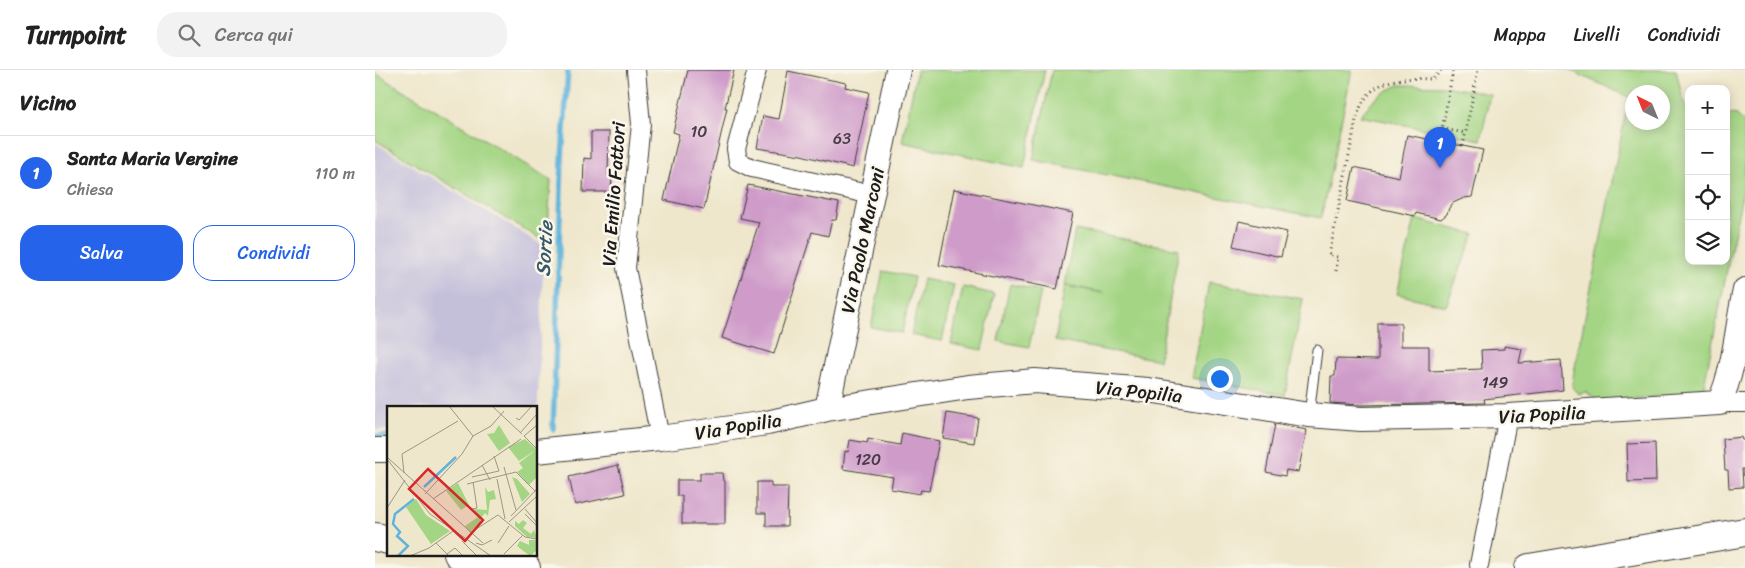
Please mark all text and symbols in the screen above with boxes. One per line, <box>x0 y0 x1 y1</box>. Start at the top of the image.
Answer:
search box <box>157 12 507 57</box>
text: Turnpoint <box>25 14 127 56</box>
text: Cerca qui <box>215 18 293 51</box>
text: Mappa <box>1494 19 1546 51</box>
text: Livelli <box>1574 19 1620 51</box>
text: Condividi <box>1648 19 1720 51</box>
icon: search <box>175 21 203 49</box>
text: Vicino <box>20 84 76 122</box>
north arrow <box>1625 85 1670 130</box>
map controls <box>1685 85 1730 265</box>
button: + <box>1685 85 1730 130</box>
house number: 10 <box>691 117 707 146</box>
street label: Via Emilio Fattori <box>592 120 635 267</box>
house number: 63 <box>833 124 851 153</box>
pin: 1 <box>1424 127 1456 168</box>
button: − <box>1685 130 1730 175</box>
text: Santa Maria Vergine <box>67 142 238 175</box>
text: 1 <box>33 159 39 188</box>
text: 110 m <box>315 159 355 188</box>
street label: Via Paolo Marconi <box>831 163 894 316</box>
text: Chiesa <box>67 175 113 204</box>
button: locate <box>1685 175 1730 220</box>
water label: Sortie <box>526 218 564 277</box>
button: layers <box>1685 220 1730 265</box>
button: Salva <box>20 225 183 281</box>
button: Condividi <box>193 225 355 281</box>
your location <box>1207 366 1233 392</box>
house number: 149 <box>1482 368 1509 397</box>
street label: Via Popilia <box>1094 371 1184 413</box>
street label: Via Popilia <box>1498 396 1587 433</box>
street label: Via Popilia <box>693 403 784 450</box>
inset map <box>387 406 537 556</box>
house number: 120 <box>855 445 881 474</box>

